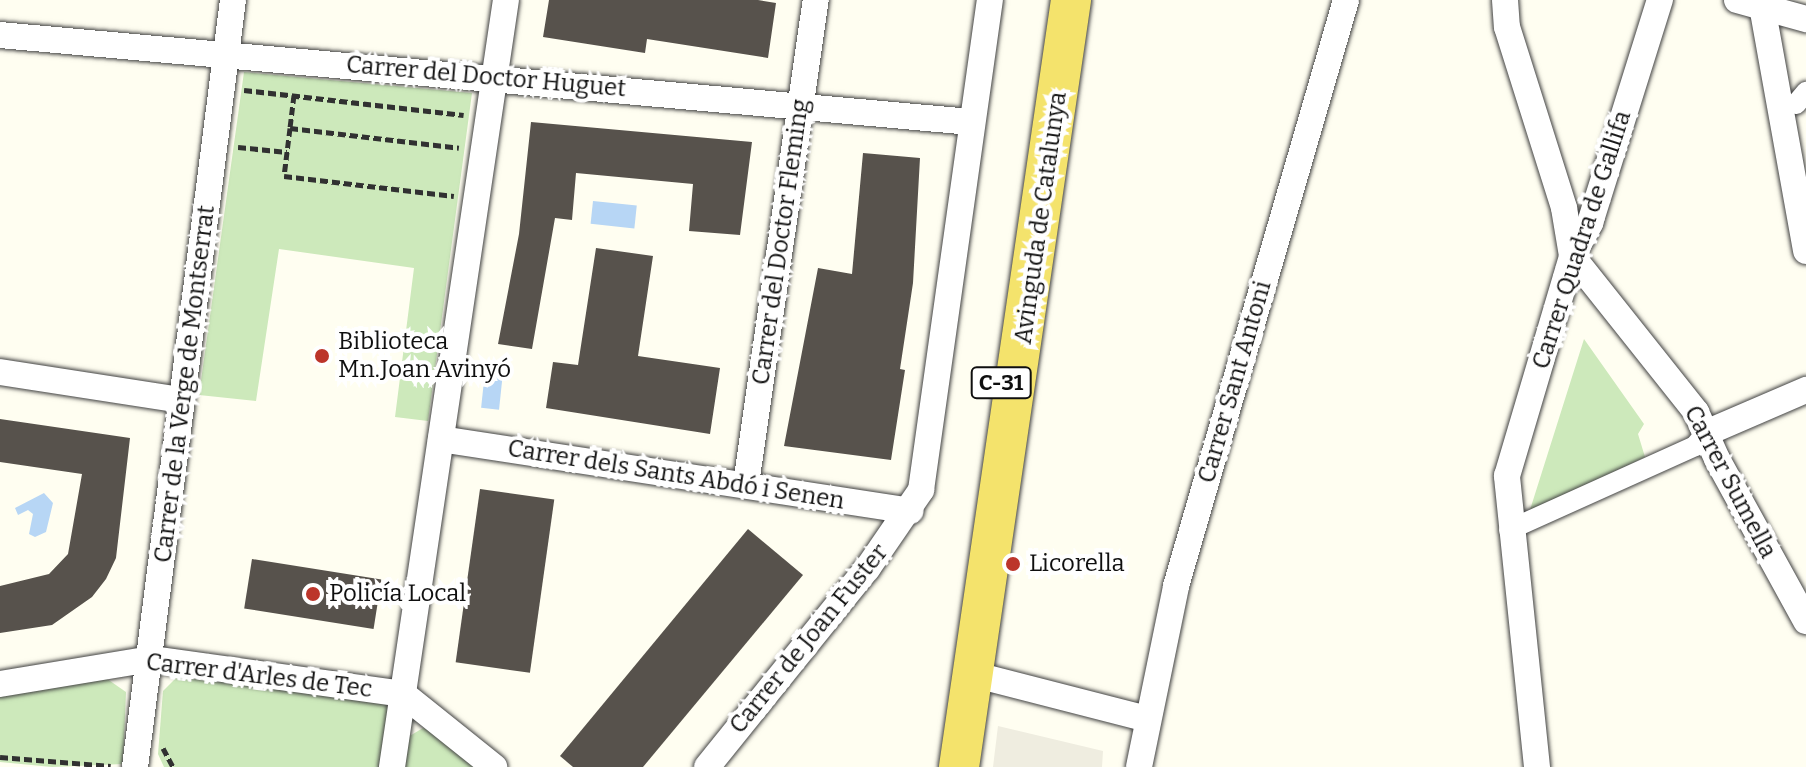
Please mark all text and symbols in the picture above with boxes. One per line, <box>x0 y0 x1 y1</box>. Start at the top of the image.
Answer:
street label: Carrer del Doctor Huguet <box>345 50 627 104</box>
street label: Avinguda de Catalunya <box>1009 90 1073 346</box>
street label: Carrer del Doctor Fleming <box>747 97 815 387</box>
street label: Carrer Quadra de Gallifa <box>1527 107 1637 373</box>
street label: Carrer de la Verge de Montserrat <box>149 204 221 564</box>
street label: Carrer Sant Antoni <box>1192 278 1278 486</box>
place label: Biblioteca Mn.Joan Avinyó <box>338 328 511 384</box>
marker: Biblioteca Mn.Joan Avinyó <box>313 347 331 365</box>
road number: C-31 <box>969 365 1033 401</box>
street label: Carrer Sumella <box>1678 401 1782 563</box>
street label: Carrer dels Sants Abdó i Senen <box>506 434 846 516</box>
street label: Carrer de Joan Fuster <box>724 538 894 740</box>
place label: Licorella <box>1029 550 1125 578</box>
marker: Licorella <box>1004 555 1022 573</box>
place label: Policía Local <box>329 580 466 608</box>
marker: Policía Local <box>304 585 322 603</box>
street label: Carrer d'Arles de Tec <box>144 648 374 704</box>

